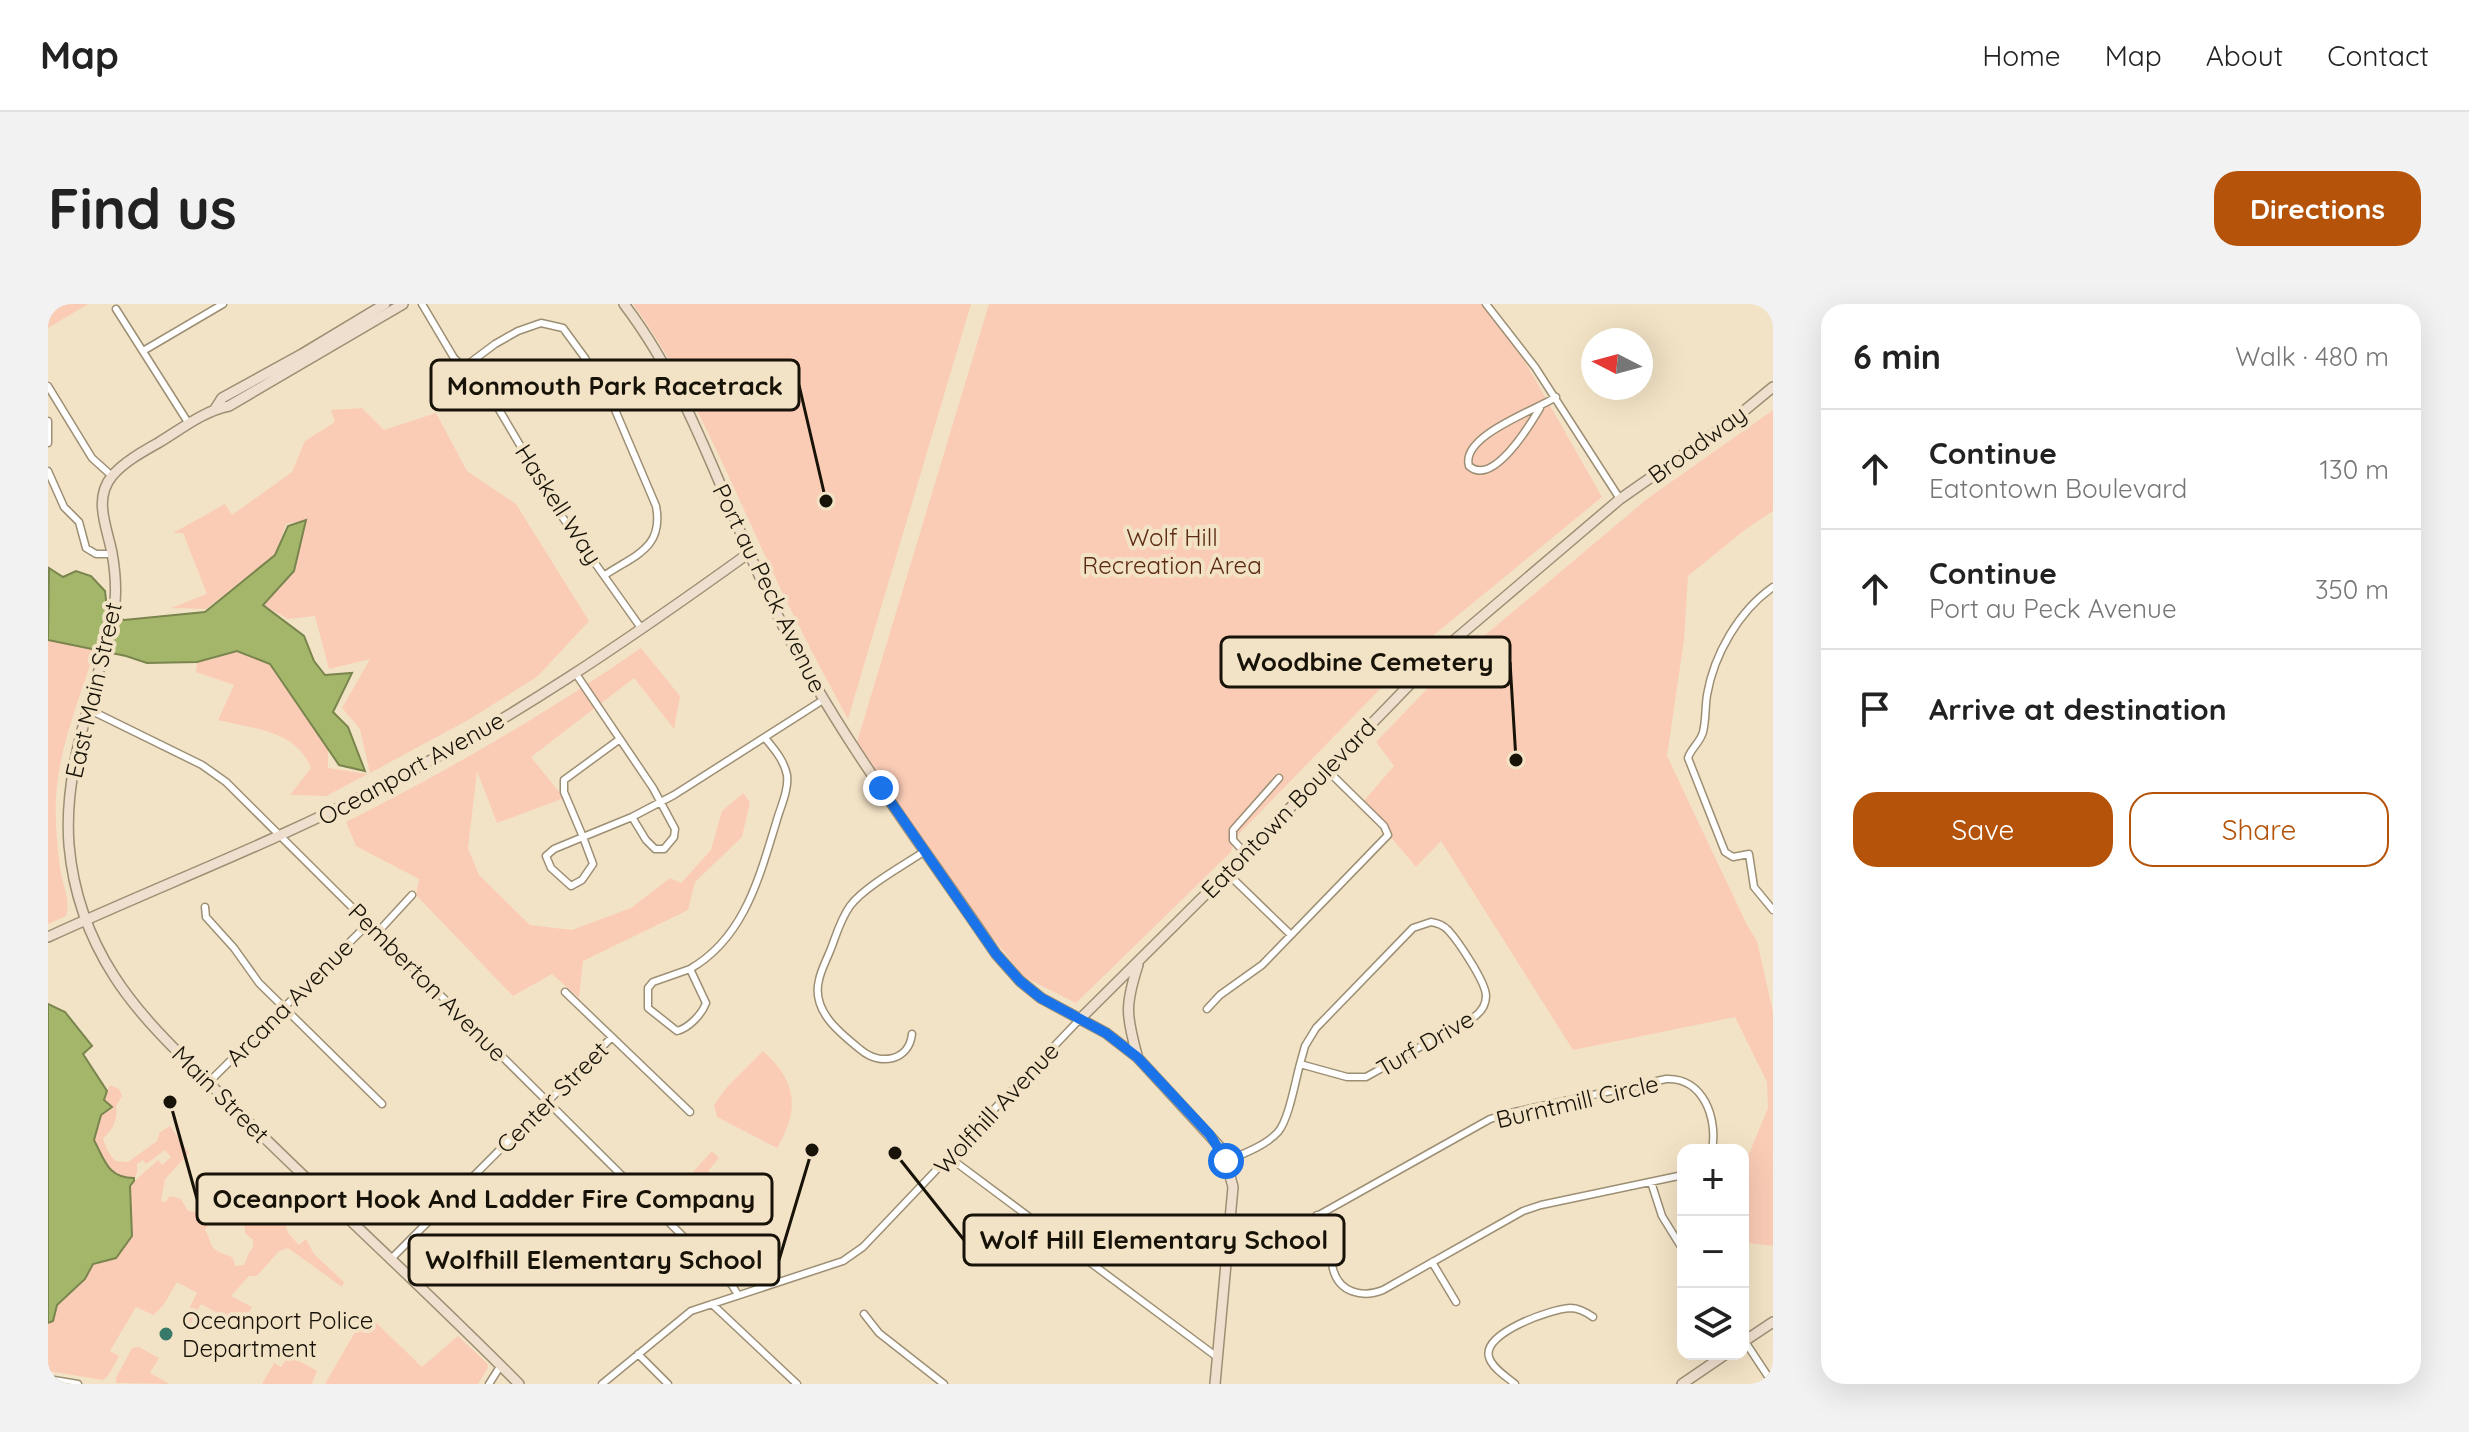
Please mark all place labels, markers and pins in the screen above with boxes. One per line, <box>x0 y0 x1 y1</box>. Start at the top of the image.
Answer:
callout: Monmouth Park Racetrack <box>431 360 799 410</box>
callout: Woodbine Cemetery <box>1221 637 1510 687</box>
callout: Oceanport Hook And Ladder Fire Company <box>197 1174 772 1224</box>
callout: Wolf Hill Elementary School <box>964 1215 1344 1265</box>
callout: Wolfhill Elementary School <box>409 1235 779 1285</box>
place label: Oceanport Police Department <box>182 1305 373 1363</box>
marker: Oceanport Police Department <box>157 1325 175 1343</box>

